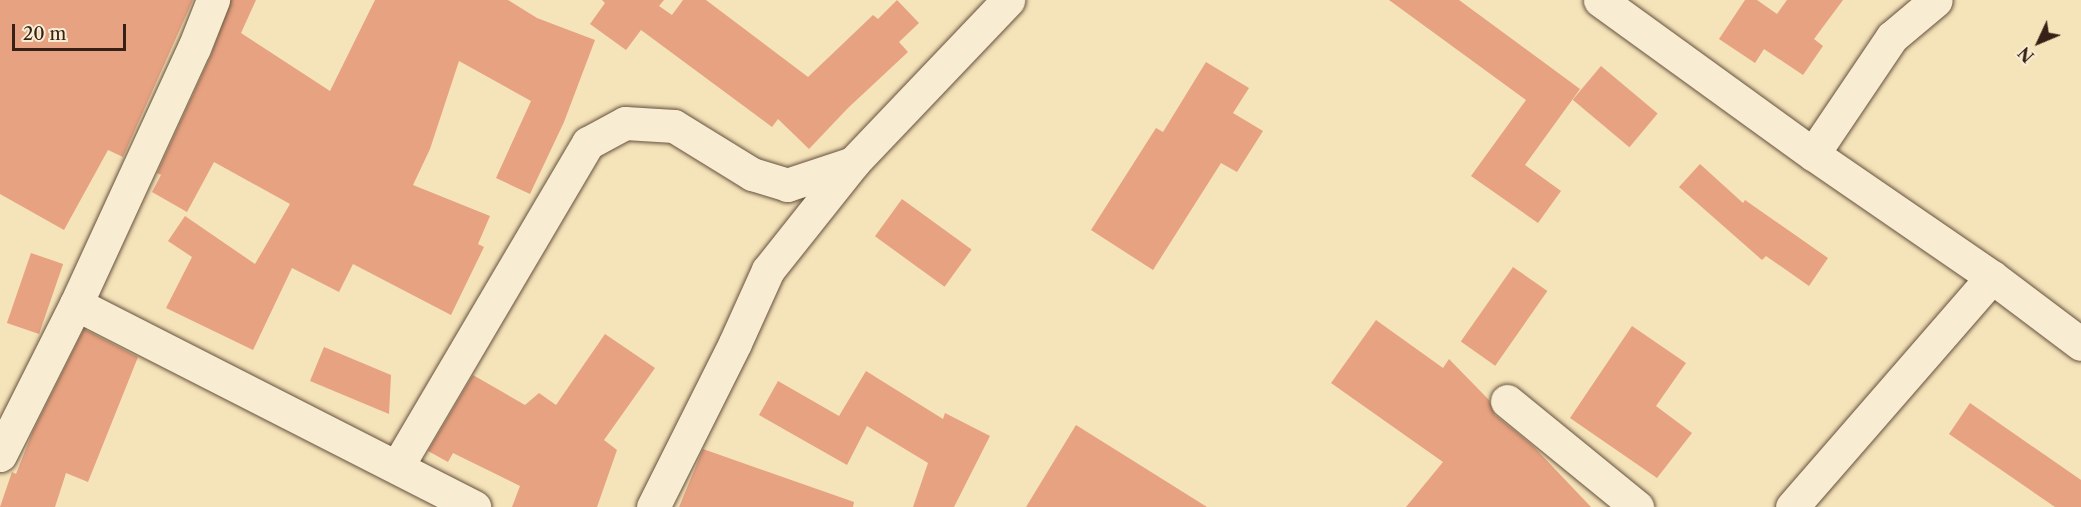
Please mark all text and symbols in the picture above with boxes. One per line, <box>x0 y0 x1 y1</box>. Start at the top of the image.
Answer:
scale bar <box>15 12 129 50</box>
north arrow <box>2009 12 2069 72</box>
text: 20 m <box>23 23 66 45</box>
text: N <box>2014 43 2038 66</box>

